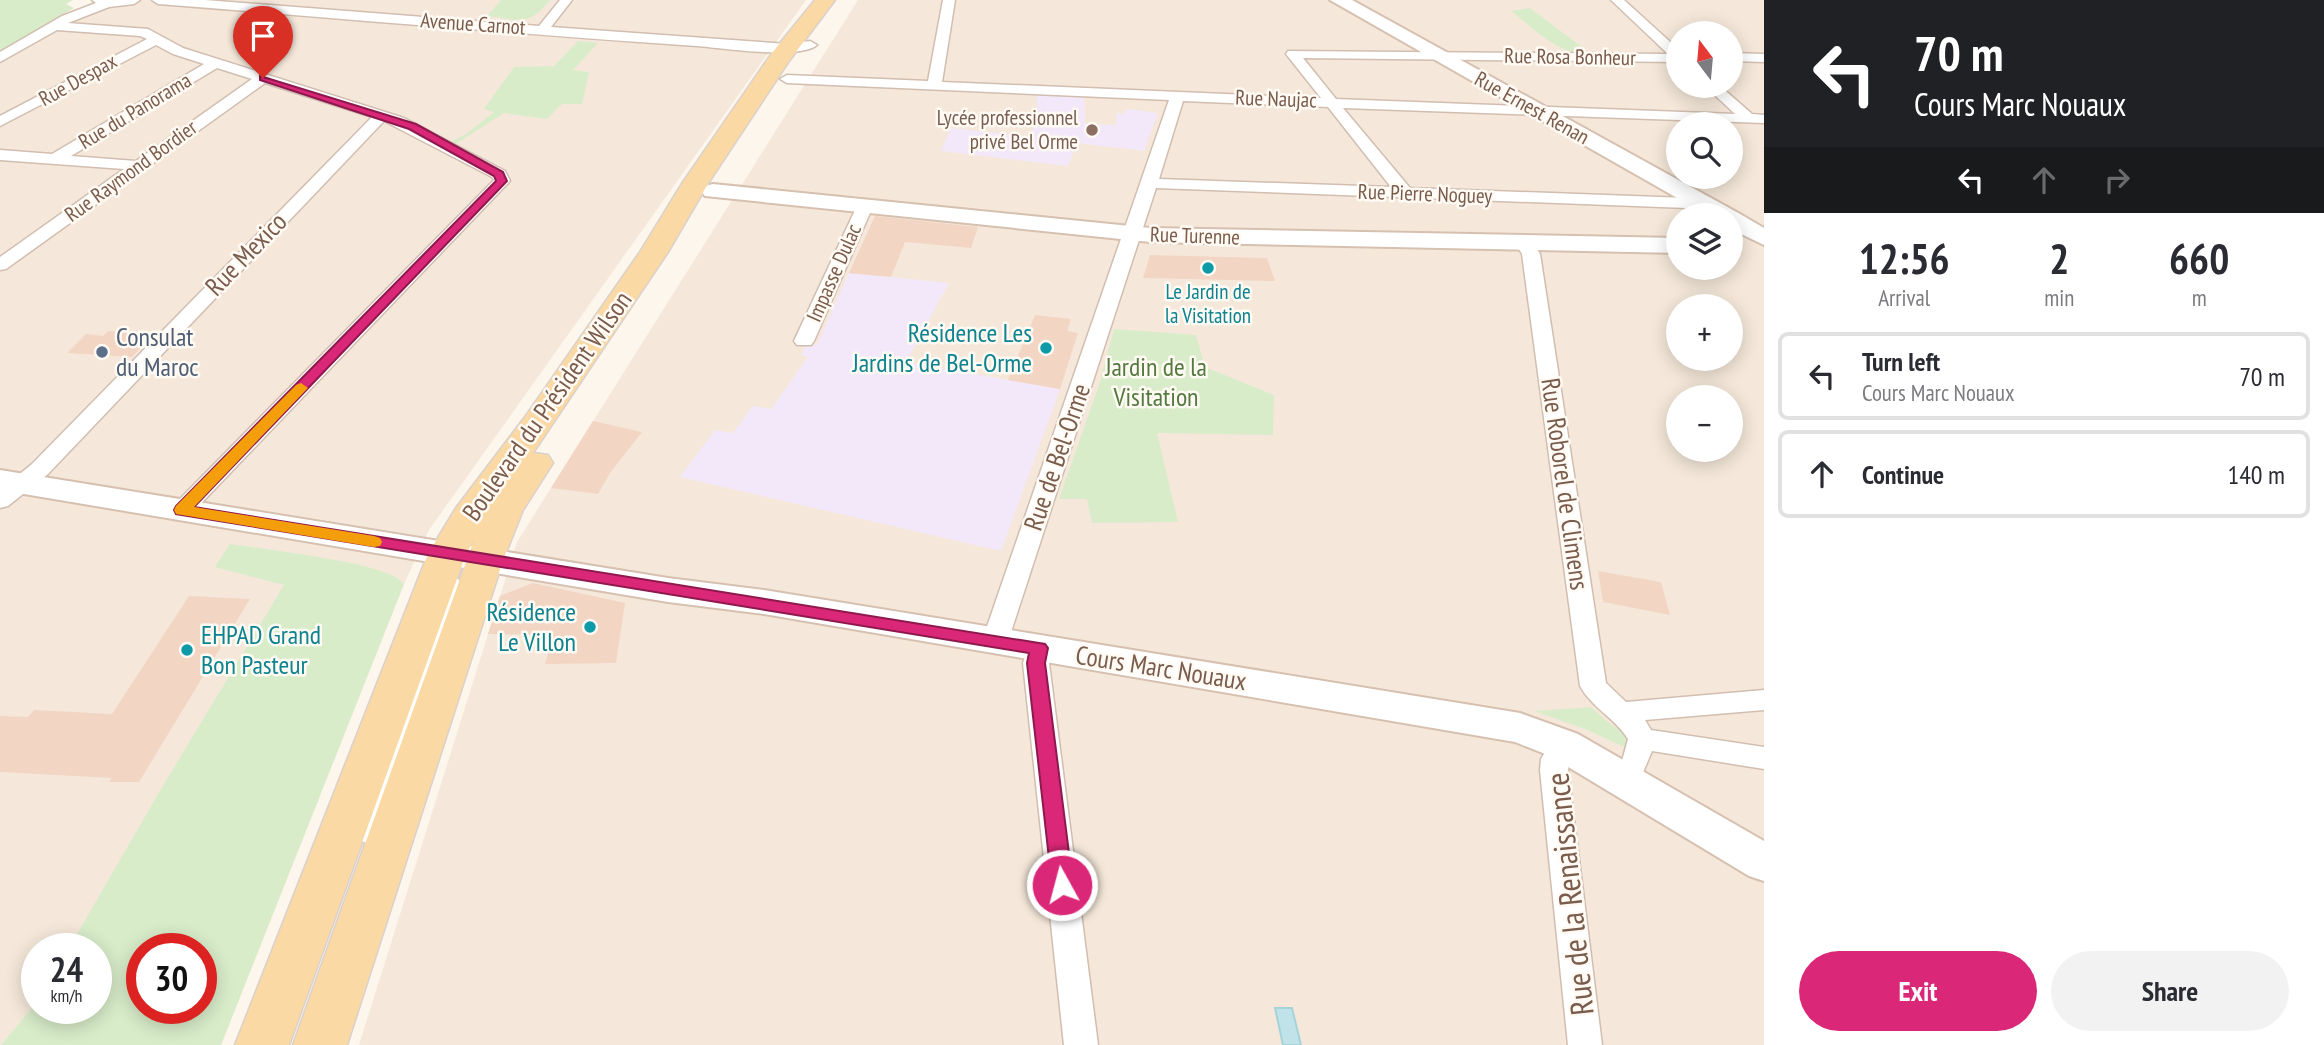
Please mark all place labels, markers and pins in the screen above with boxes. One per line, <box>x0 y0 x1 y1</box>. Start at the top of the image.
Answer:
pin <box>233 6 293 78</box>
place label: Lycée professionnel privé Bel Orme <box>937 104 1078 155</box>
marker: Lycée professionnel privé Bel Orme <box>1084 122 1100 138</box>
marker: Le Jardin de la Visitation <box>1200 260 1216 276</box>
place label: Le Jardin de la Visitation <box>1165 278 1251 329</box>
place label: Résidence Les Jardins de Bel-Orme <box>851 316 1032 379</box>
place label: Consulat du Maroc <box>116 320 199 383</box>
marker: Résidence Les Jardins de Bel-Orme <box>1038 340 1054 356</box>
marker: Consulat du Maroc <box>94 344 110 360</box>
place label: Résidence Le Villon <box>486 595 576 658</box>
place label: EHPAD Grand Bon Pasteur <box>201 618 321 681</box>
marker: Résidence Le Villon <box>582 619 598 635</box>
marker: EHPAD Grand Bon Pasteur <box>179 642 195 658</box>

